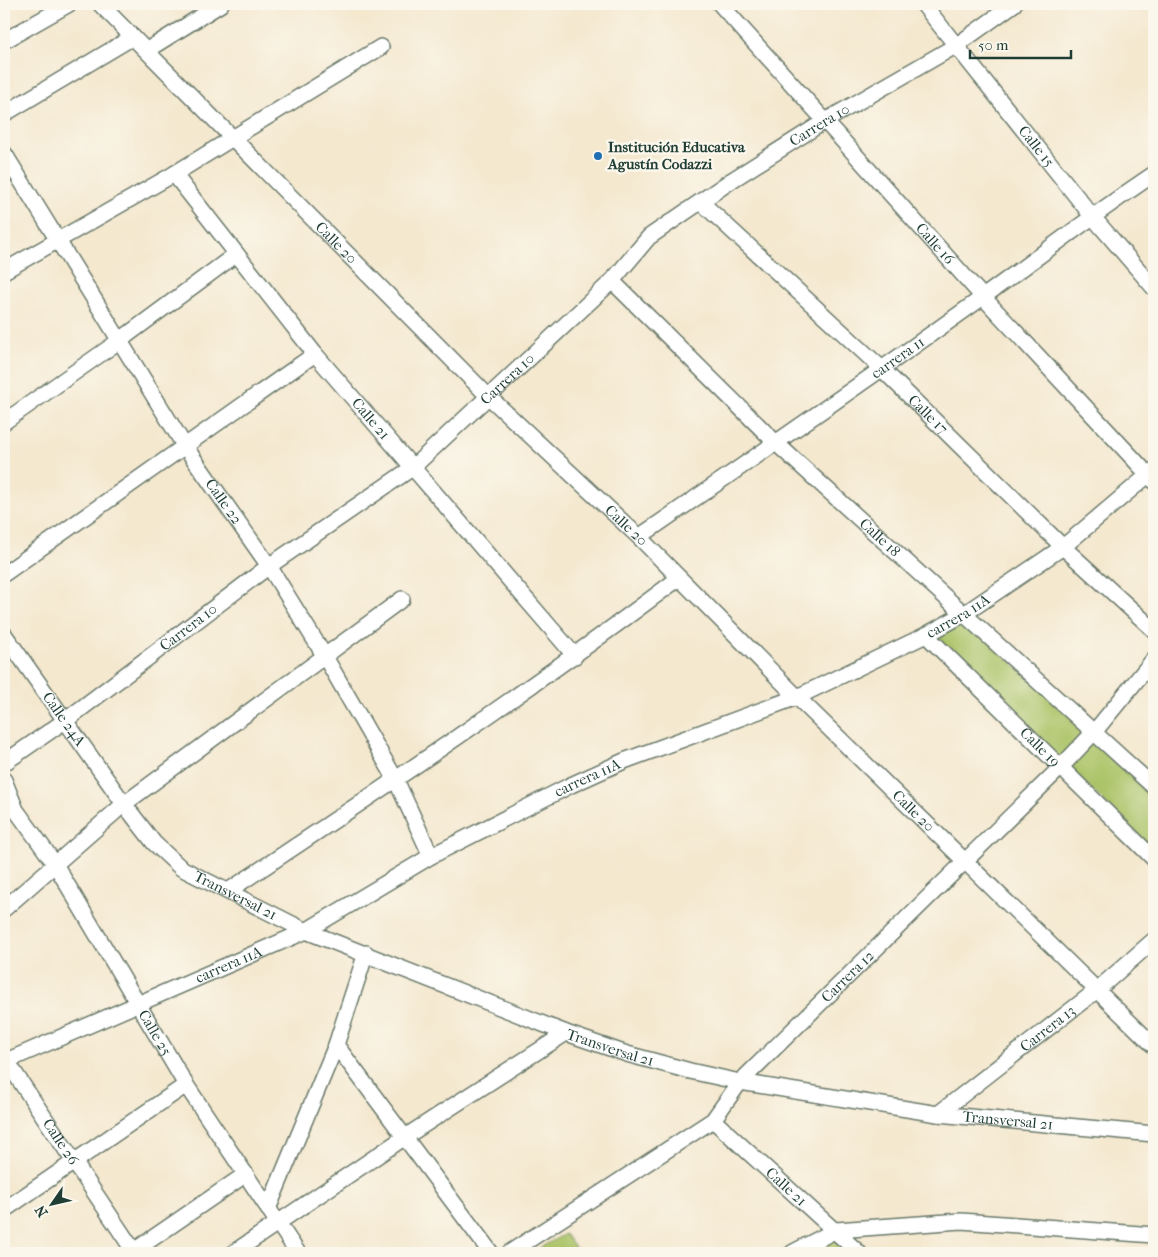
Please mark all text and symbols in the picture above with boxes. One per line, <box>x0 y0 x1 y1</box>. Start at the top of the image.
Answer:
scale bar <box>970 28 1072 60</box>
text: 50 m <box>978 36 1009 54</box>
street label: Carrera 10 <box>786 100 853 150</box>
street label: Calle 15 <box>1015 122 1058 171</box>
place label: Institución Educativa Agustín Codazzi <box>607 138 746 173</box>
marker: Institución Educativa Agustín Codazzi <box>592 150 604 162</box>
street label: Calle 20 <box>312 218 361 268</box>
street label: Calle 16 <box>912 219 959 269</box>
street label: carrera 11 <box>868 333 928 382</box>
street label: Carrera 10 <box>477 349 538 408</box>
street label: Calle 17 <box>905 391 952 438</box>
street label: Calle 21 <box>348 394 393 443</box>
street label: Calle 22 <box>202 475 246 528</box>
street label: Calle 20 <box>601 501 652 550</box>
street label: Calle 18 <box>856 514 904 561</box>
street label: carrera 11A <box>923 590 993 642</box>
street label: Carrera 10 <box>156 600 221 655</box>
street label: Calle 24A <box>39 688 89 750</box>
street label: Calle 19 <box>1016 723 1064 771</box>
street label: carrera 11A <box>552 755 624 801</box>
street label: Calle 20 <box>889 786 938 836</box>
street label: Transversal 21 <box>191 867 280 924</box>
street label: carrera 11A <box>193 942 265 987</box>
street label: Carrera 12 <box>818 946 878 1006</box>
street label: Carrera 13 <box>1016 1001 1079 1056</box>
street label: Calle 25 <box>134 1007 175 1059</box>
street label: Transversal 21 <box>564 1025 656 1070</box>
street label: Transversal 21 <box>962 1107 1054 1134</box>
street label: Calle 26 <box>39 1115 83 1169</box>
street label: Calle 21 <box>762 1164 810 1210</box>
north arrow <box>28 1180 78 1230</box>
text: N <box>31 1202 52 1220</box>

